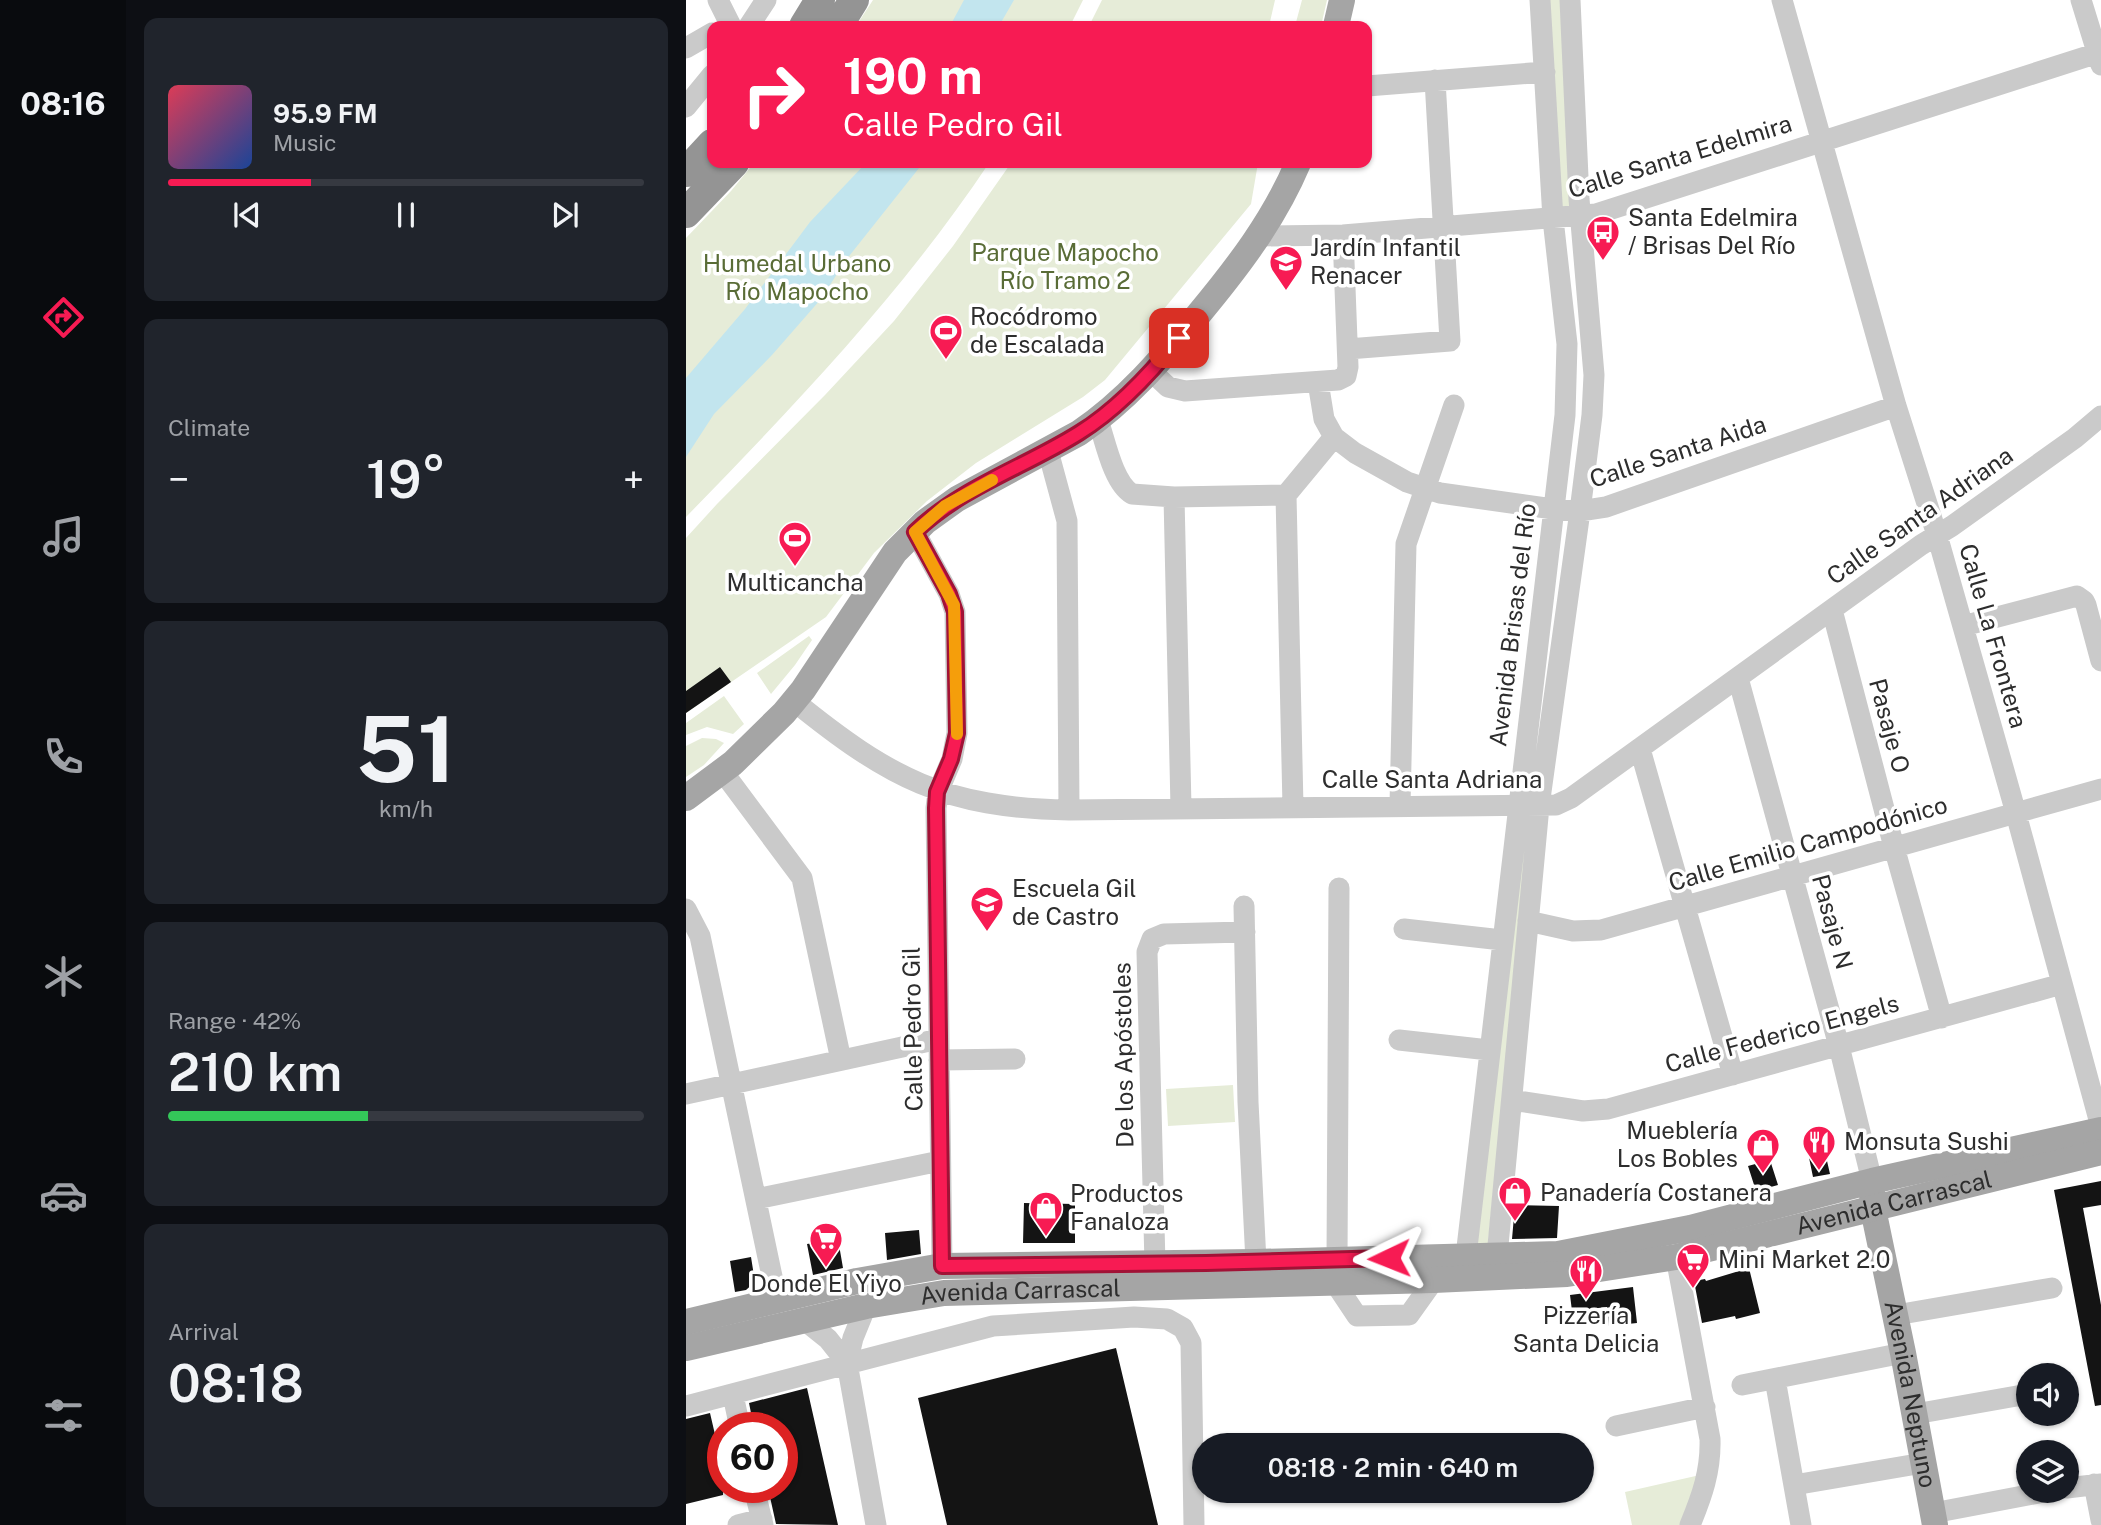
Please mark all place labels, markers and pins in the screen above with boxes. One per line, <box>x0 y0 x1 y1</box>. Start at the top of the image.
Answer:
place label: Santa Edelmira / Brisas Del Río <box>1628 203 1798 259</box>
bus stop icon: Santa Edelmira / Brisas Del Río <box>1584 213 1622 262</box>
place label: Jardín Infantil Renacer <box>1310 233 1461 289</box>
school or university icon: Jardín Infantil Renacer <box>1267 243 1305 292</box>
place label: Rocódromo de Escalada <box>970 302 1105 358</box>
pin <box>1149 308 1209 368</box>
sports icon: Rocódromo de Escalada <box>927 312 965 361</box>
sports icon: Multicancha <box>776 519 814 568</box>
place label: Multicancha <box>727 568 863 596</box>
place label: Escuela Gil de Castro <box>1012 874 1137 930</box>
school or university icon: Escuela Gil de Castro <box>968 884 1006 933</box>
place label: Mueblería Los Bobles <box>1617 1116 1738 1172</box>
restaurant icon: Monsuta Sushi <box>1800 1123 1838 1172</box>
shop icon: Mueblería Los Bobles <box>1744 1126 1782 1175</box>
place label: Monsuta Sushi <box>1844 1127 2009 1155</box>
shop icon: Panadería Costanera <box>1496 1174 1534 1223</box>
place label: Panadería Costanera <box>1540 1178 1772 1206</box>
place label: Productos Fanaloza <box>1070 1179 1183 1235</box>
shop icon: Productos Fanaloza <box>1027 1189 1065 1238</box>
supermarket icon: Donde El Yiyo <box>807 1220 845 1269</box>
supermarket icon: Mini Market 2.0 <box>1674 1241 1712 1290</box>
place label: Mini Market 2.0 <box>1718 1245 1890 1273</box>
restaurant icon: Pizzería Santa Delicia <box>1567 1252 1605 1301</box>
place label: Donde El Yiyo <box>750 1269 902 1297</box>
place label: Pizzería Santa Delicia <box>1513 1301 1659 1357</box>

